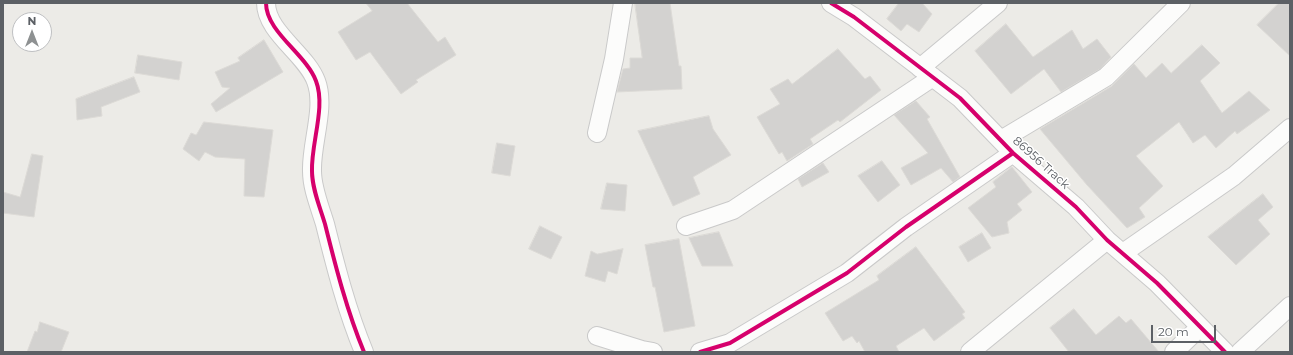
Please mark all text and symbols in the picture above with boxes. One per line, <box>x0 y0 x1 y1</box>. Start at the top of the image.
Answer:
north arrow <box>12 12 52 52</box>
text: N <box>28 14 36 28</box>
street label: 86956 Track <box>1010 134 1072 192</box>
scale bar <box>1153 317 1218 343</box>
text: 20 m <box>1158 324 1189 339</box>

